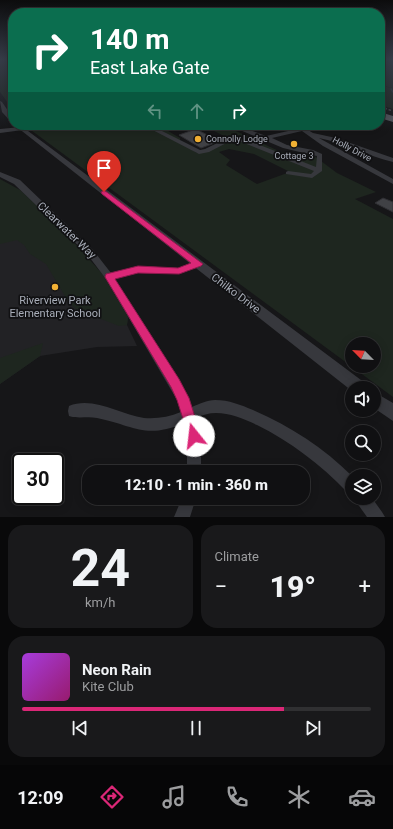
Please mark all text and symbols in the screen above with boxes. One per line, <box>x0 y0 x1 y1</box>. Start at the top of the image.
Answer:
text: 140 m <box>90 23 169 56</box>
icon: right <box>24 24 76 76</box>
text: East Lake Gate <box>90 57 210 78</box>
icon: left <box>144 100 166 122</box>
icon: ahead <box>186 100 208 122</box>
icon: right <box>228 100 250 122</box>
marker: Connolly Lodge <box>193 134 203 144</box>
place label: Connolly Lodge <box>206 134 268 144</box>
street label: Holly Drive <box>331 135 373 164</box>
marker: Cottage 3 <box>289 139 299 149</box>
pin <box>87 151 121 192</box>
place label: Cottage 3 <box>275 151 313 161</box>
icon: arrive <box>93 157 115 179</box>
street label: Clearwater Way <box>35 199 99 262</box>
street label: Chilko Drive <box>209 271 263 316</box>
marker: Riverview Park Elementary School <box>50 282 60 292</box>
place label: Riverview Park Elementary School <box>9 294 101 320</box>
north arrow <box>345 337 381 373</box>
map controls <box>345 337 381 505</box>
button: sound <box>345 381 381 417</box>
position arrow <box>173 415 215 457</box>
button: search <box>345 425 381 461</box>
speed limit sign: 30 <box>12 453 64 505</box>
button: layers <box>345 469 381 505</box>
text: 12:10 · 1 min · 360 m <box>124 476 268 494</box>
text: 24 <box>70 538 130 599</box>
text: Climate <box>215 549 259 564</box>
text: 19° <box>270 569 316 604</box>
text: − <box>215 574 227 599</box>
text: + <box>359 574 371 599</box>
text: km/h <box>85 595 116 610</box>
text: Neon Rain <box>82 661 151 679</box>
text: Kite Club <box>82 679 134 694</box>
icon: previous <box>69 717 91 739</box>
icon: pause <box>185 717 207 739</box>
icon: next <box>302 717 324 739</box>
icon: directions <box>98 783 126 811</box>
icon: music <box>160 783 188 811</box>
icon: phone <box>223 783 251 811</box>
icon: climate <box>285 783 313 811</box>
icon: car <box>348 783 376 811</box>
text: 12:09 <box>17 787 64 808</box>

